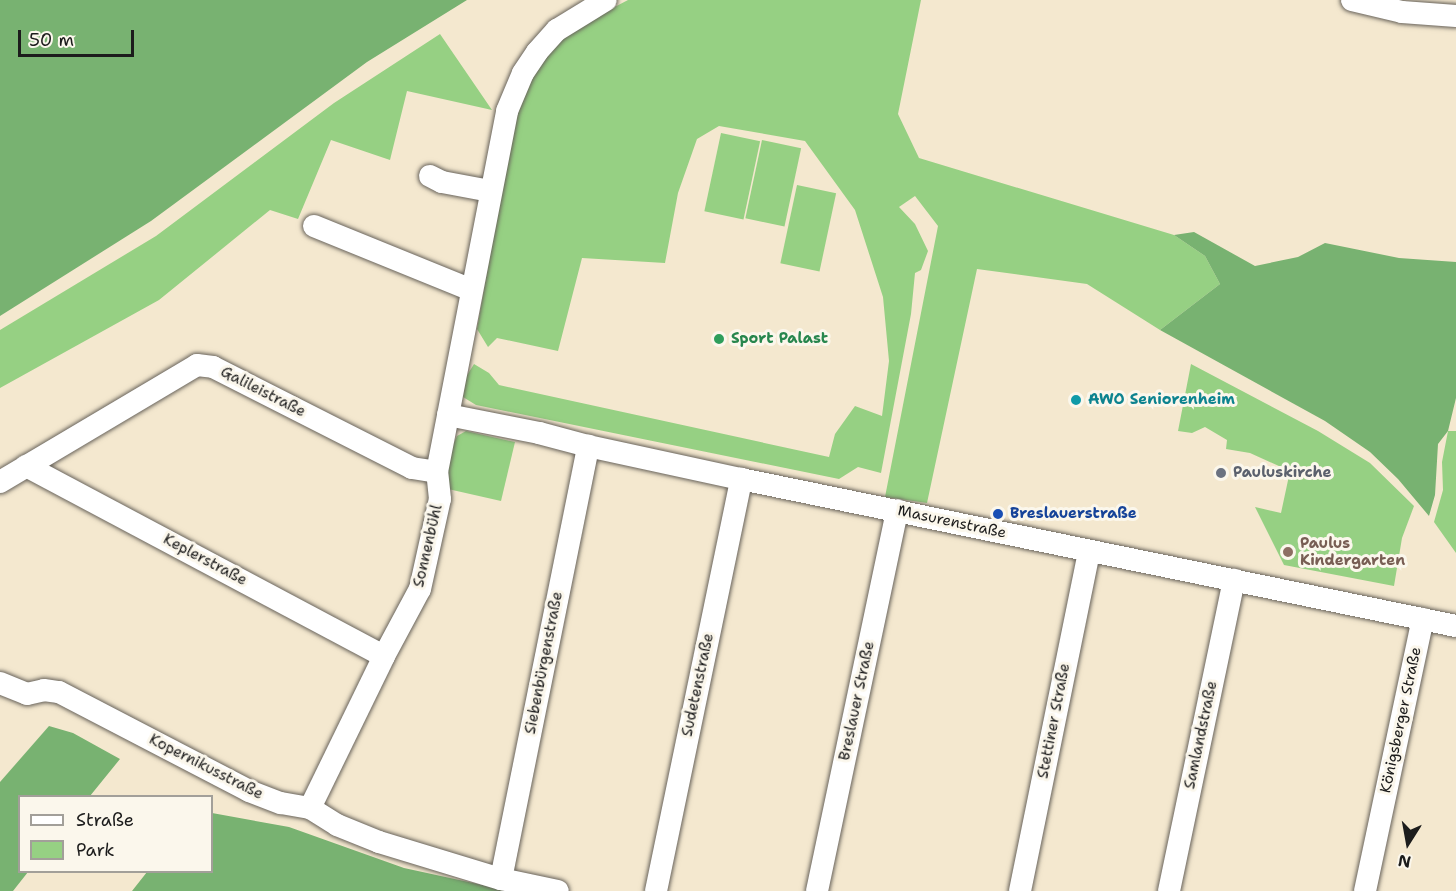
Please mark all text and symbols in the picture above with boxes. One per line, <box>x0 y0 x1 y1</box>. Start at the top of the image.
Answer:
scale bar <box>21 18 136 56</box>
text: 50 m <box>29 28 74 52</box>
place label: Sport Palast <box>731 330 828 348</box>
marker: Sport Palast <box>712 332 726 346</box>
street label: Galileistraße <box>217 363 309 421</box>
place label: AWO Seniorenheim <box>1088 391 1235 409</box>
marker: AWO Seniorenheim <box>1069 393 1083 407</box>
place label: Pauluskirche <box>1233 464 1332 482</box>
marker: Pauluskirche <box>1214 466 1228 480</box>
street label: Masurenstraße <box>896 502 1008 542</box>
street label: Sonnenbühl <box>410 503 446 589</box>
place label: Breslauerstraße <box>1010 505 1137 523</box>
marker: Breslauerstraße <box>991 507 1005 521</box>
street label: Keplerstraße <box>160 530 250 590</box>
place label: Paulus Kindergarten <box>1300 534 1405 569</box>
marker: Paulus Kindergarten <box>1281 545 1295 559</box>
street label: Siebenbürgenstraße <box>521 590 567 736</box>
street label: Sudetenstraße <box>678 632 718 738</box>
street label: Breslauer Straße <box>836 640 878 762</box>
street label: Königsberger Straße <box>1377 645 1425 795</box>
street label: Stettiner Straße <box>1034 662 1074 780</box>
street label: Samlandstraße <box>1181 679 1221 791</box>
street label: Kopernikusstraße <box>146 731 266 803</box>
legend <box>18 795 213 873</box>
text: Straße <box>76 808 134 832</box>
north arrow <box>1378 813 1438 873</box>
text: Park <box>76 838 115 862</box>
text: N <box>1396 850 1413 873</box>

